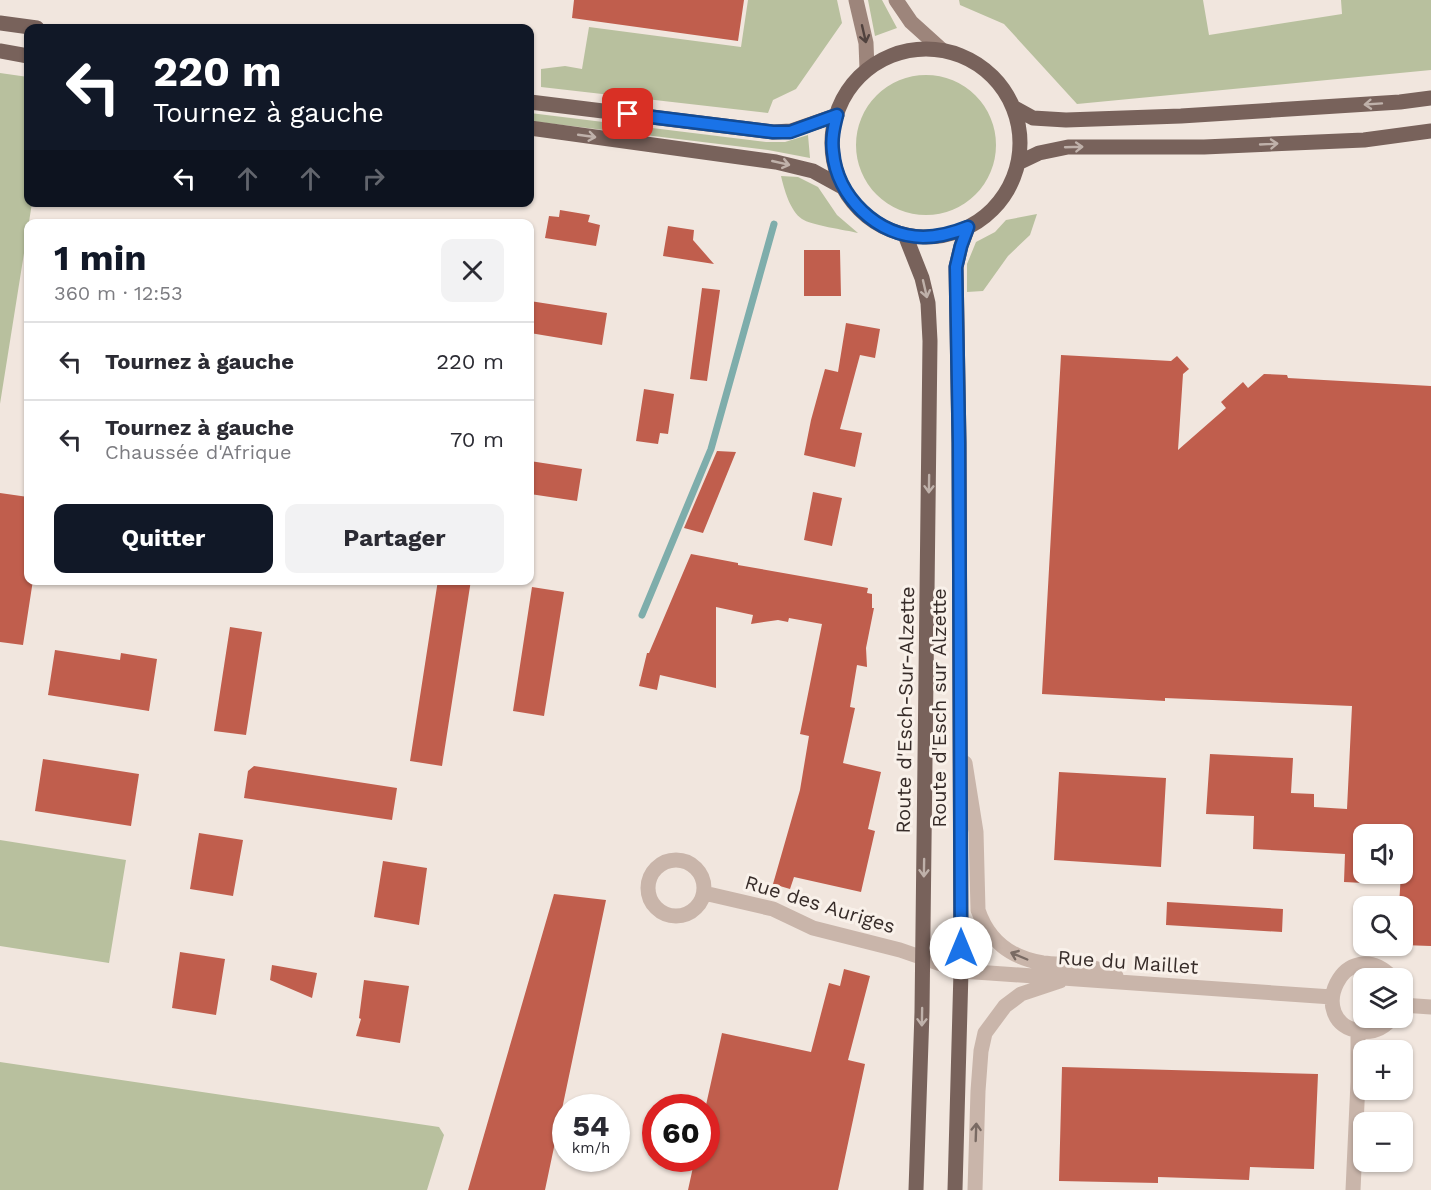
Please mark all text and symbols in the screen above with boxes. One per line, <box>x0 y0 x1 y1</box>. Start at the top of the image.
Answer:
one-way arrow <box>858 25 870 44</box>
text: 220 m <box>153 47 282 96</box>
icon: left <box>54 48 132 126</box>
pin <box>602 88 653 139</box>
text: Tournez à gauche <box>153 97 384 129</box>
icon: arrive <box>611 97 644 130</box>
one-way arrow <box>1363 98 1383 109</box>
one-way arrow <box>577 130 597 141</box>
one-way arrow <box>1258 139 1278 150</box>
one-way arrow <box>1063 142 1083 153</box>
one-way arrow <box>770 158 790 169</box>
icon: left <box>168 162 201 195</box>
icon: ahead <box>231 162 264 195</box>
icon: ahead <box>294 162 327 195</box>
icon: right <box>357 162 390 195</box>
text: 1 min <box>54 237 146 279</box>
button: close <box>441 239 504 302</box>
one-way arrow <box>919 280 931 299</box>
text: 360 m · 12:53 <box>54 281 183 305</box>
icon: left <box>54 345 87 378</box>
text: Tournez à gauche <box>105 349 294 374</box>
text: 220 m <box>436 349 504 374</box>
text: Tournez à gauche <box>105 415 294 440</box>
icon: left <box>54 423 87 456</box>
text: 70 m <box>450 427 504 452</box>
text: Chaussée d'Afrique <box>105 440 291 464</box>
one-way arrow <box>923 474 935 494</box>
button: Quitter <box>54 504 273 573</box>
button: Partager <box>285 504 504 573</box>
street label: Route d'Esch-Sur-Alzette <box>891 586 919 834</box>
street label: Route d'Esch sur Alzette <box>927 588 951 828</box>
map controls <box>1353 824 1413 1172</box>
button: sound <box>1353 824 1413 884</box>
one-way arrow <box>918 858 930 878</box>
street label: Rue des Auriges <box>742 870 898 938</box>
button: search <box>1353 896 1413 956</box>
position arrow <box>929 916 993 980</box>
street label: Rue du Maillet <box>1057 945 1200 979</box>
one-way arrow <box>1010 950 1028 961</box>
button: layers <box>1353 968 1413 1028</box>
one-way arrow <box>916 1006 928 1026</box>
button: + <box>1353 1040 1413 1100</box>
speed limit sign: 60 <box>642 1094 720 1172</box>
text: 54 <box>573 1108 609 1143</box>
button: − <box>1353 1112 1413 1172</box>
one-way arrow <box>971 1122 982 1142</box>
text: km/h <box>572 1139 610 1157</box>

